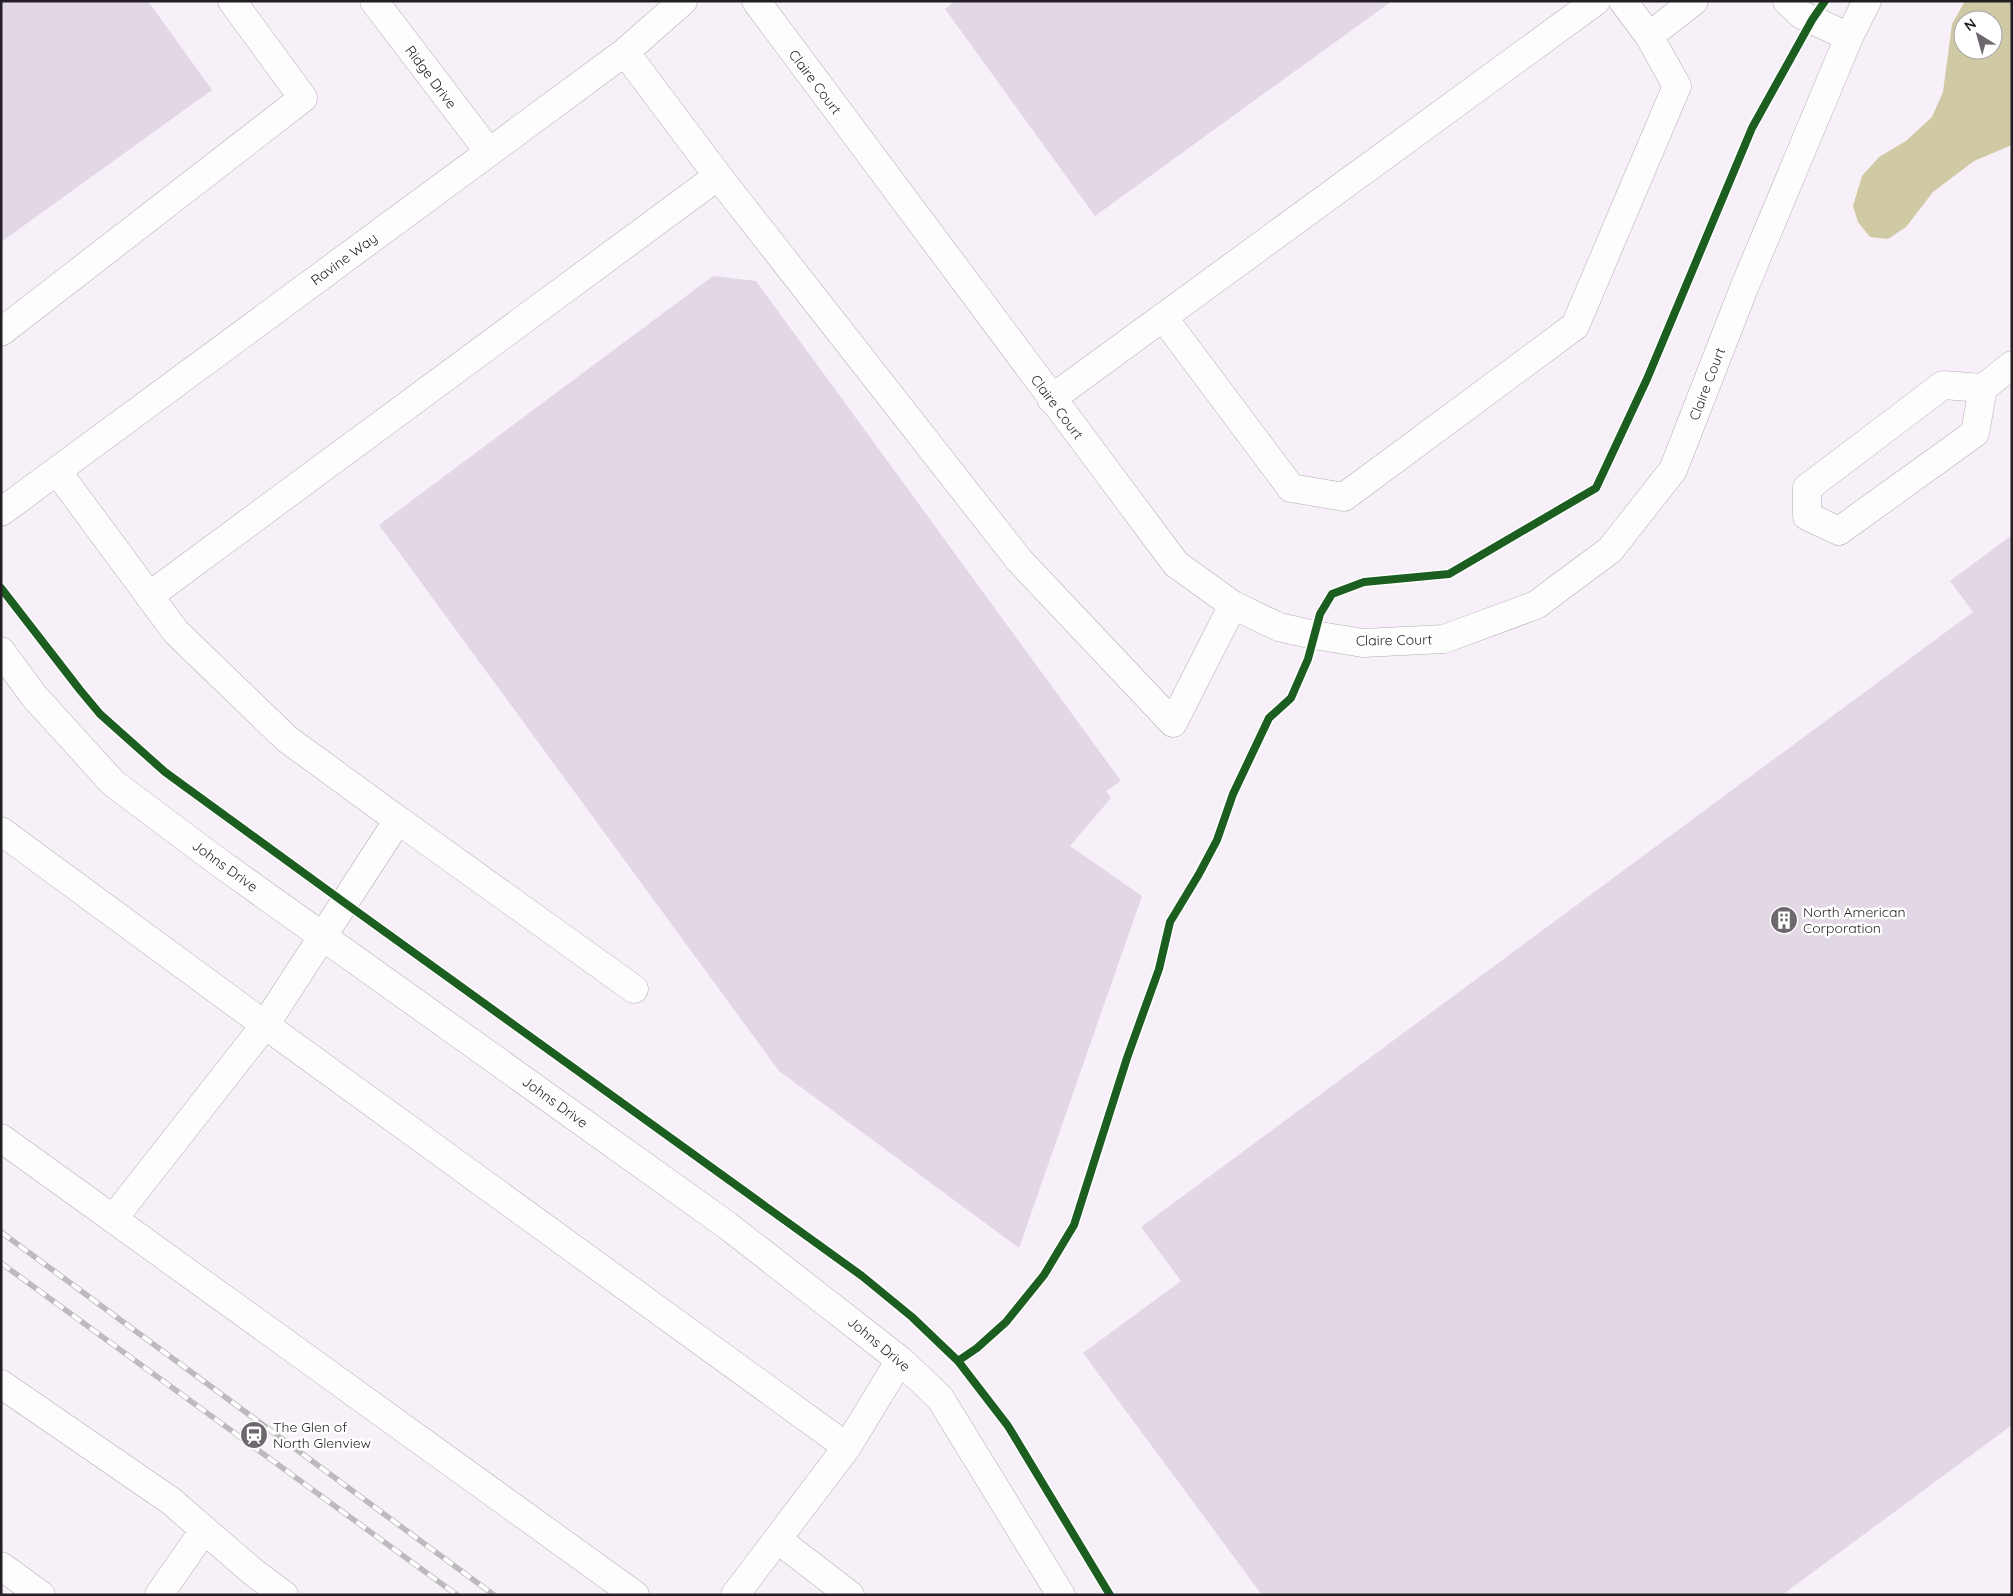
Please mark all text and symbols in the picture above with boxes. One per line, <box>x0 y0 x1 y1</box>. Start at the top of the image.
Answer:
north arrow <box>1953 10 2003 60</box>
text: N <box>1961 14 1980 35</box>
street label: Ridge Drive <box>401 42 461 112</box>
street label: Claire Court <box>785 46 845 118</box>
street label: Ravine Way <box>307 229 381 289</box>
street label: Claire Court <box>1685 345 1729 423</box>
street label: Claire Court <box>1027 371 1087 443</box>
street label: Claire Court <box>1356 630 1433 650</box>
street label: Johns Drive <box>189 836 261 896</box>
place label: North American Corporation <box>1803 903 1906 937</box>
building icon: North American Corporation <box>1769 905 1799 935</box>
street label: Johns Drive <box>519 1072 591 1132</box>
street label: Johns Drive <box>844 1312 914 1376</box>
place label: The Glen of North Glenview <box>273 1418 372 1452</box>
station icon: The Glen of North Glenview <box>239 1420 269 1450</box>

